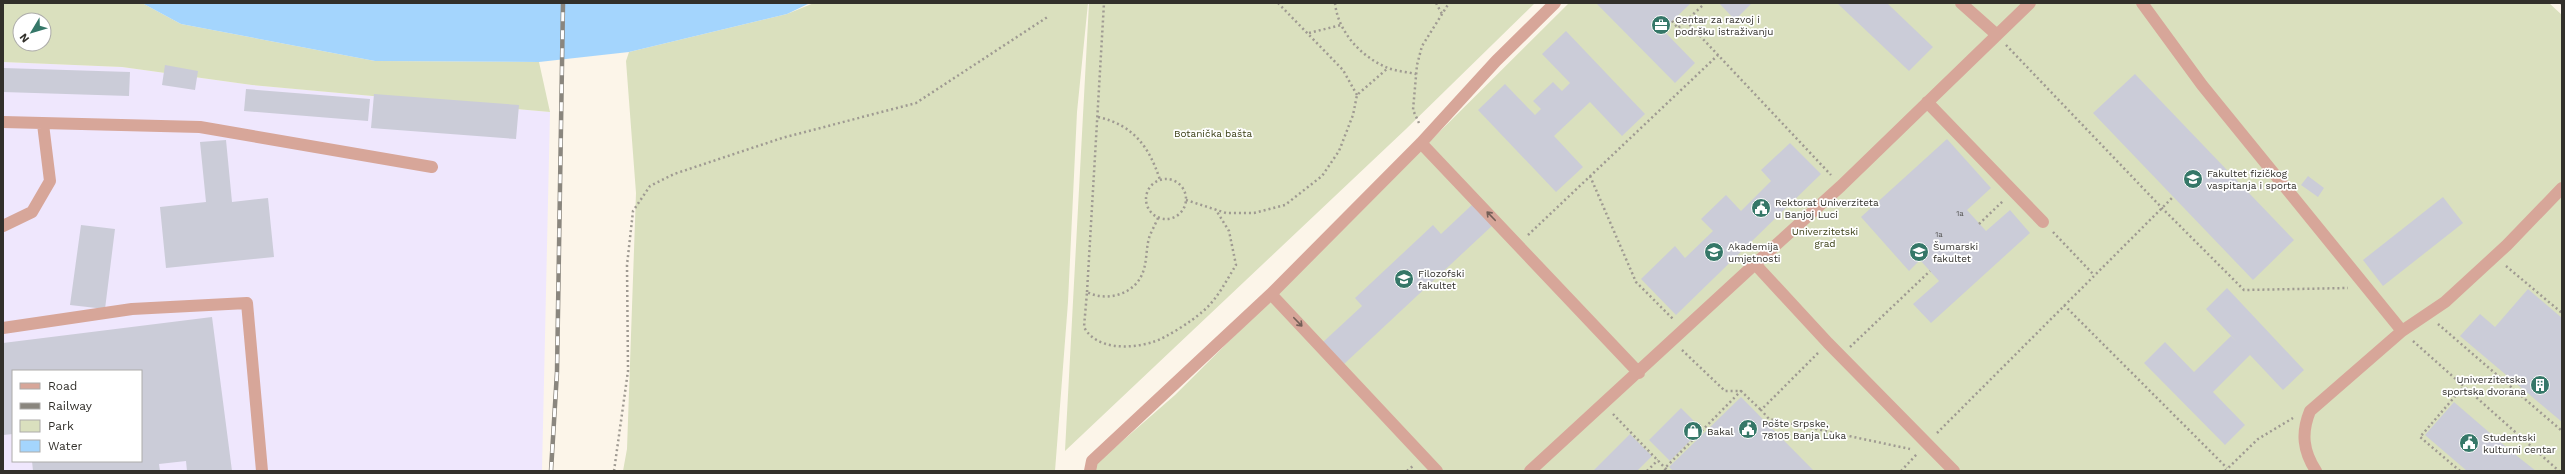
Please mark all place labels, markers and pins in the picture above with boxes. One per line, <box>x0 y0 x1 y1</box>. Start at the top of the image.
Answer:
office icon: Centar za razvoj i podršku istraživanju <box>1650 14 1672 36</box>
place label: Centar za razvoj i podršku istraživanju <box>1675 14 1773 37</box>
school or university icon: Fakultet fizičkog vaspitanja i sporta <box>2182 168 2204 190</box>
place label: Fakultet fizičkog vaspitanja i sporta <box>2207 168 2297 191</box>
public building icon: Rektorat Univerziteta u Banjoj Luci <box>1750 197 1772 219</box>
place label: Rektorat Univerziteta u Banjoj Luci <box>1775 197 1879 220</box>
school or university icon: Akademija umjetnosti <box>1703 241 1725 263</box>
place label: Akademija umjetnosti <box>1728 241 1780 264</box>
school or university icon: Šumarski fakultet <box>1908 241 1930 263</box>
place label: Šumarski fakultet <box>1933 241 1978 264</box>
school or university icon: Filozofski fakultet <box>1393 268 1415 290</box>
place label: Filozofski fakultet <box>1418 268 1464 291</box>
place label: Univerzitetska sportska dvorana <box>2442 374 2526 397</box>
building icon: Univerzitetska sportska dvorana <box>2529 374 2551 396</box>
public building icon: Pošte Srpske, 78105 Banja Luka <box>1737 418 1759 440</box>
place label: Pošte Srpske, 78105 Banja Luka <box>1762 418 1846 441</box>
shop icon: Bakal <box>1682 420 1704 442</box>
place label: Bakal <box>1707 426 1733 437</box>
public building icon: Studentski kulturni centar <box>2458 432 2480 454</box>
place label: Studentski kulturni centar <box>2483 432 2556 455</box>

